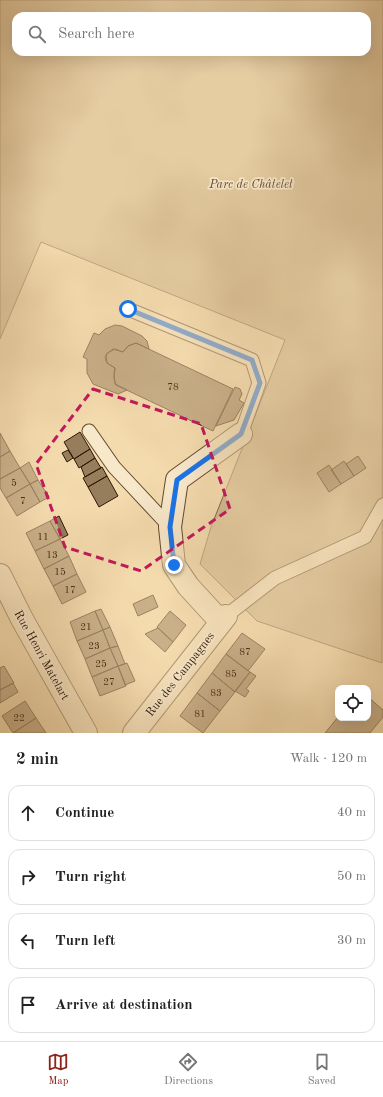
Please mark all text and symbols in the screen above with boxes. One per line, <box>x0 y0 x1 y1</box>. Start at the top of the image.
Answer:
search box <box>12 12 371 56</box>
icon: search <box>26 23 48 45</box>
text: Search here <box>58 27 135 42</box>
park label: Parc de Châtelet <box>208 179 293 191</box>
route start <box>119 300 137 318</box>
house number: 78 <box>167 382 179 392</box>
house number: 5 <box>11 478 17 488</box>
house number: 7 <box>20 496 26 506</box>
house number: 11 <box>37 532 49 542</box>
house number: 13 <box>46 550 58 560</box>
route end <box>165 556 183 574</box>
house number: 15 <box>54 567 66 577</box>
house number: 17 <box>64 585 76 595</box>
street label: Rue Henri Matelart <box>11 608 71 703</box>
house number: 21 <box>80 622 92 632</box>
street label: Rue des Campagnes <box>144 630 217 719</box>
house number: 23 <box>88 641 100 651</box>
house number: 87 <box>239 647 251 657</box>
house number: 25 <box>95 659 107 669</box>
house number: 85 <box>225 669 237 679</box>
house number: 27 <box>103 677 115 687</box>
map controls <box>335 685 371 721</box>
button: locate <box>335 685 371 721</box>
house number: 83 <box>210 688 222 698</box>
house number: 81 <box>194 709 206 719</box>
house number: 22 <box>13 713 25 723</box>
text: 2 min <box>16 751 59 768</box>
text: Walk · 120 m <box>290 752 367 765</box>
icon: ahead <box>17 802 39 824</box>
text: Continue <box>55 806 114 821</box>
text: 40 m <box>337 806 366 819</box>
icon: right <box>17 866 39 888</box>
text: Turn right <box>55 870 126 885</box>
text: 50 m <box>337 870 366 883</box>
icon: left <box>17 930 39 952</box>
text: Turn left <box>55 934 115 949</box>
text: 30 m <box>337 934 366 947</box>
icon: arrive <box>17 994 39 1016</box>
text: Arrive at destination <box>55 998 193 1013</box>
tab: Map <box>47 1051 69 1089</box>
tab: Directions <box>164 1051 213 1089</box>
tab: Saved <box>308 1051 336 1089</box>

